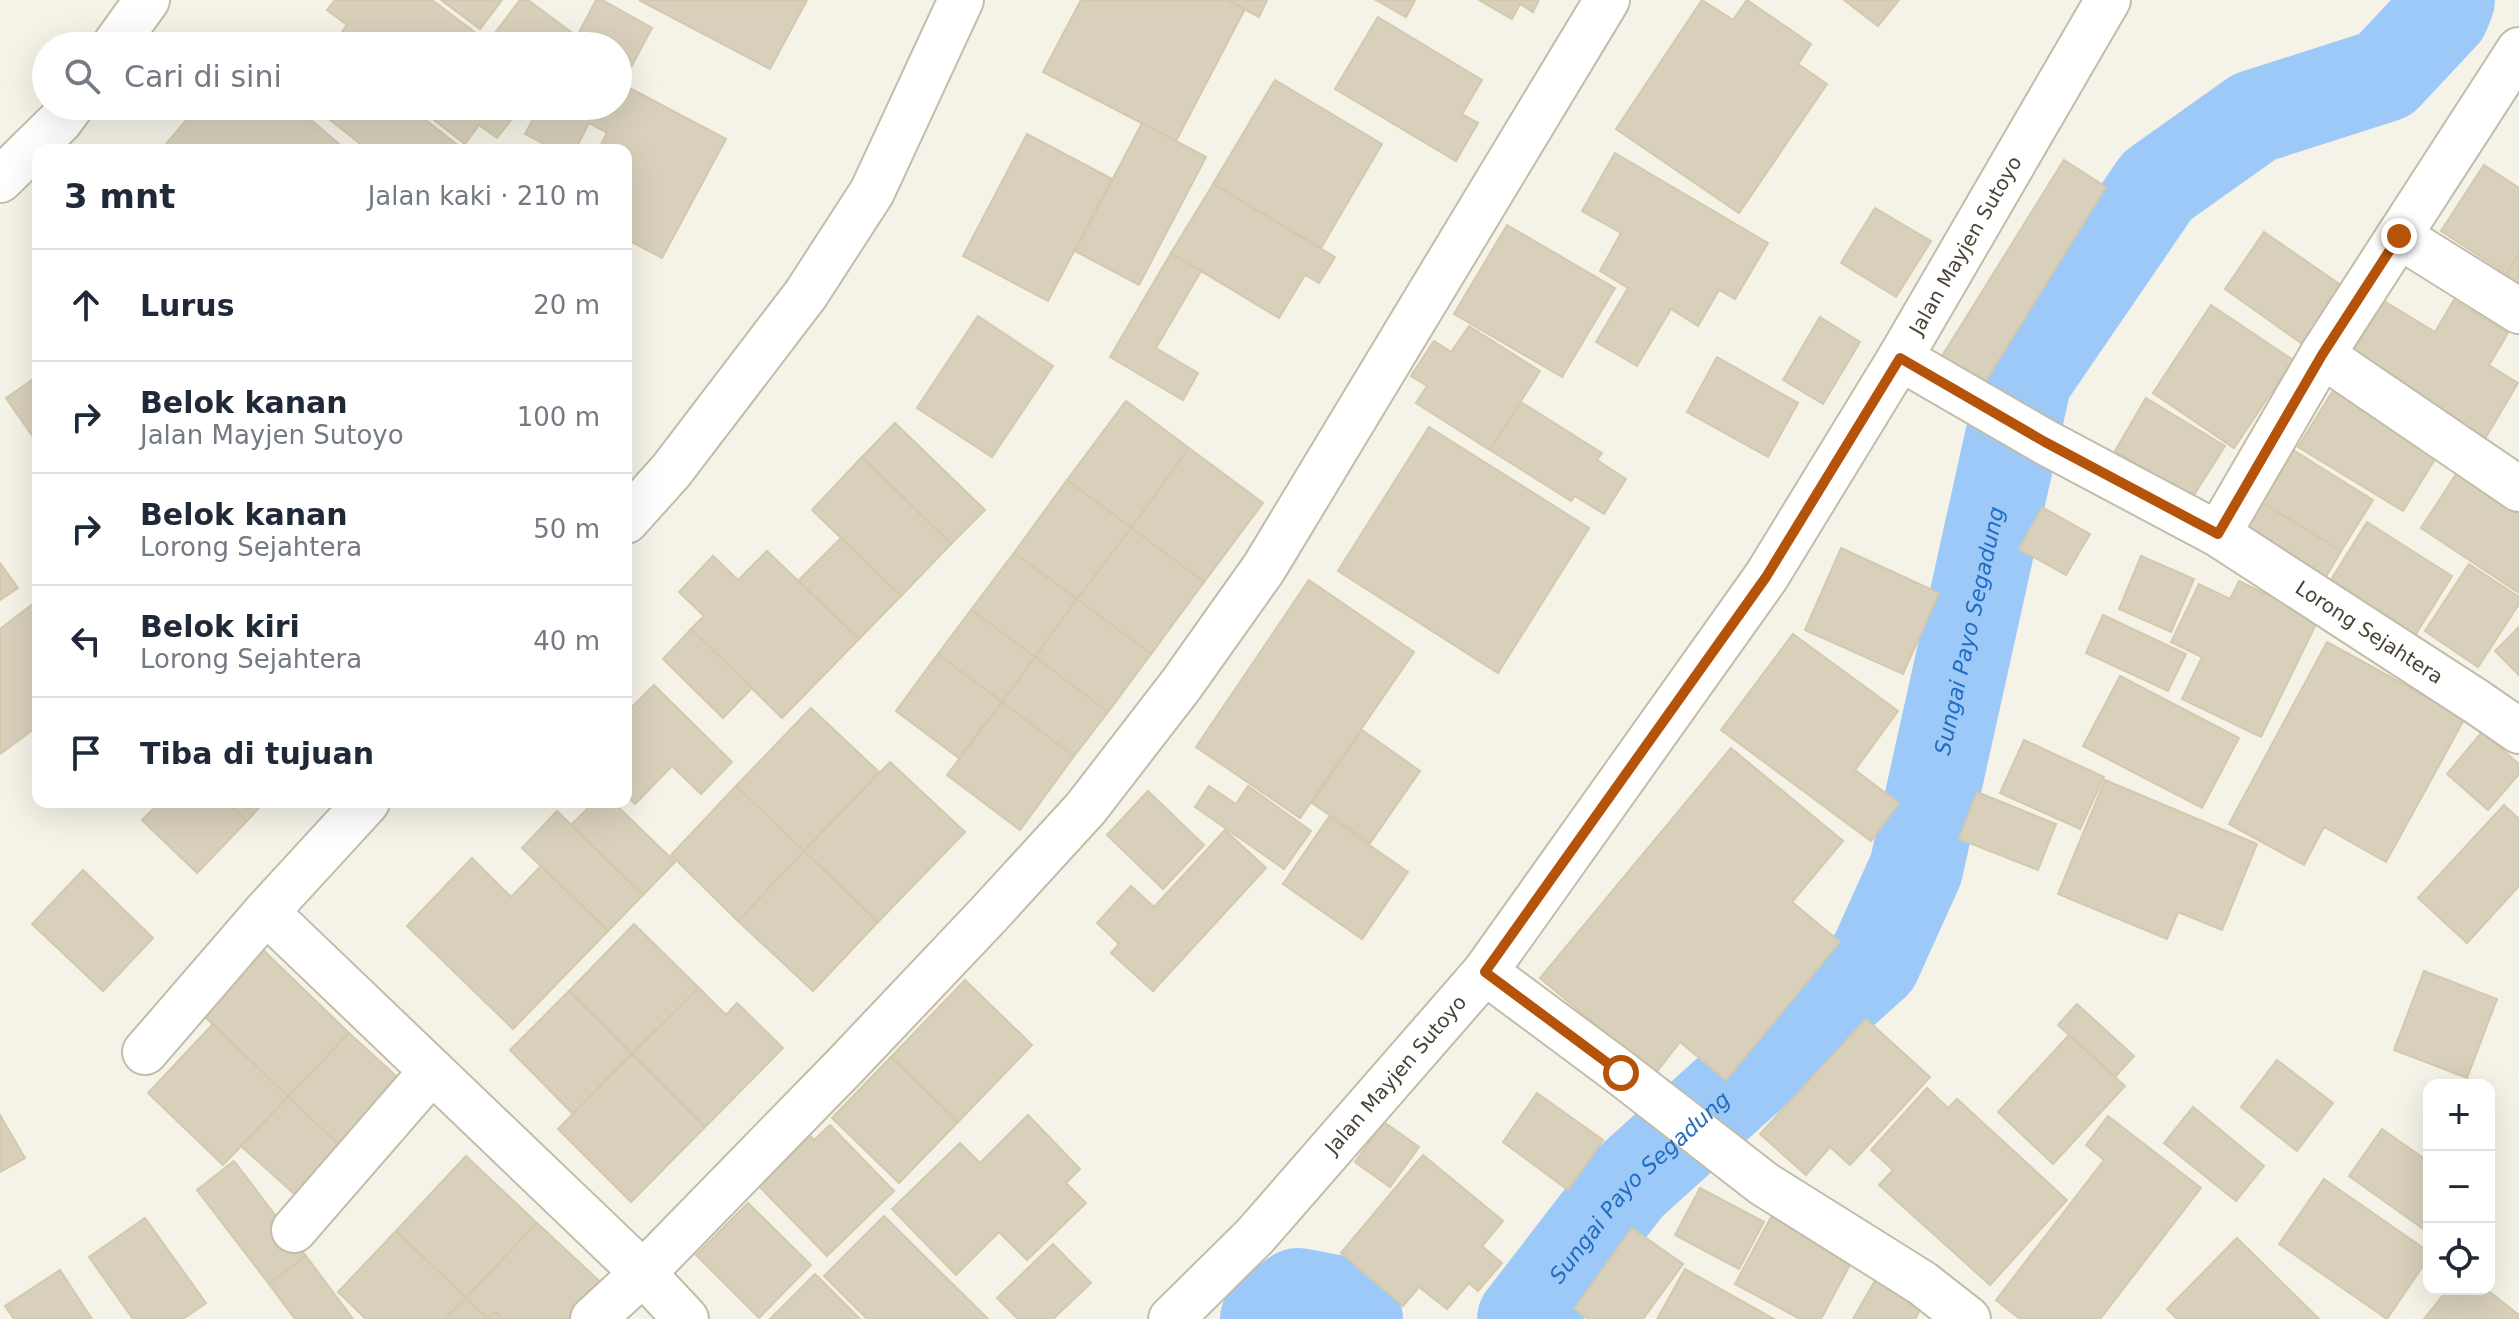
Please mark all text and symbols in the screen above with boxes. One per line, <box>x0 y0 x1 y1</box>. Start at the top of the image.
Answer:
search box <box>32 32 632 120</box>
icon: search <box>60 54 104 98</box>
text: Cari di sini <box>124 59 282 94</box>
street label: Jalan Mayjen Sutoyo <box>1903 152 2027 341</box>
text: 3 mnt <box>64 176 175 216</box>
text: Jalan kaki · 210 m <box>368 181 600 211</box>
route end <box>2381 218 2417 254</box>
icon: ahead <box>64 283 108 327</box>
text: Lurus <box>140 288 234 323</box>
text: 20 m <box>533 290 600 320</box>
text: Belok kanan <box>140 385 348 420</box>
icon: right <box>64 395 108 439</box>
text: 100 m <box>517 402 600 432</box>
text: Jalan Mayjen Sutoyo <box>140 420 404 450</box>
text: Belok kanan <box>140 497 348 532</box>
water label: Sungai Payo Segadung <box>1929 504 2009 757</box>
icon: right <box>64 507 108 551</box>
text: 50 m <box>533 514 600 544</box>
text: Lorong Sejahtera <box>140 532 362 562</box>
street label: Lorong Sejahtera <box>2291 576 2448 689</box>
text: Belok kiri <box>140 609 300 644</box>
icon: left <box>64 619 108 663</box>
text: 40 m <box>533 626 600 656</box>
text: Lorong Sejahtera <box>140 644 362 674</box>
icon: arrive <box>64 731 108 775</box>
text: Tiba di tujuan <box>140 736 374 771</box>
street label: Jalan Mayjen Sutoyo <box>1319 990 1471 1161</box>
route start <box>1603 1055 1639 1091</box>
map controls <box>2423 1079 2495 1295</box>
button: + <box>2423 1079 2495 1151</box>
water label: Sungai Payo Segadung <box>1544 1086 1735 1288</box>
button: − <box>2423 1151 2495 1223</box>
button: locate <box>2423 1223 2495 1295</box>

